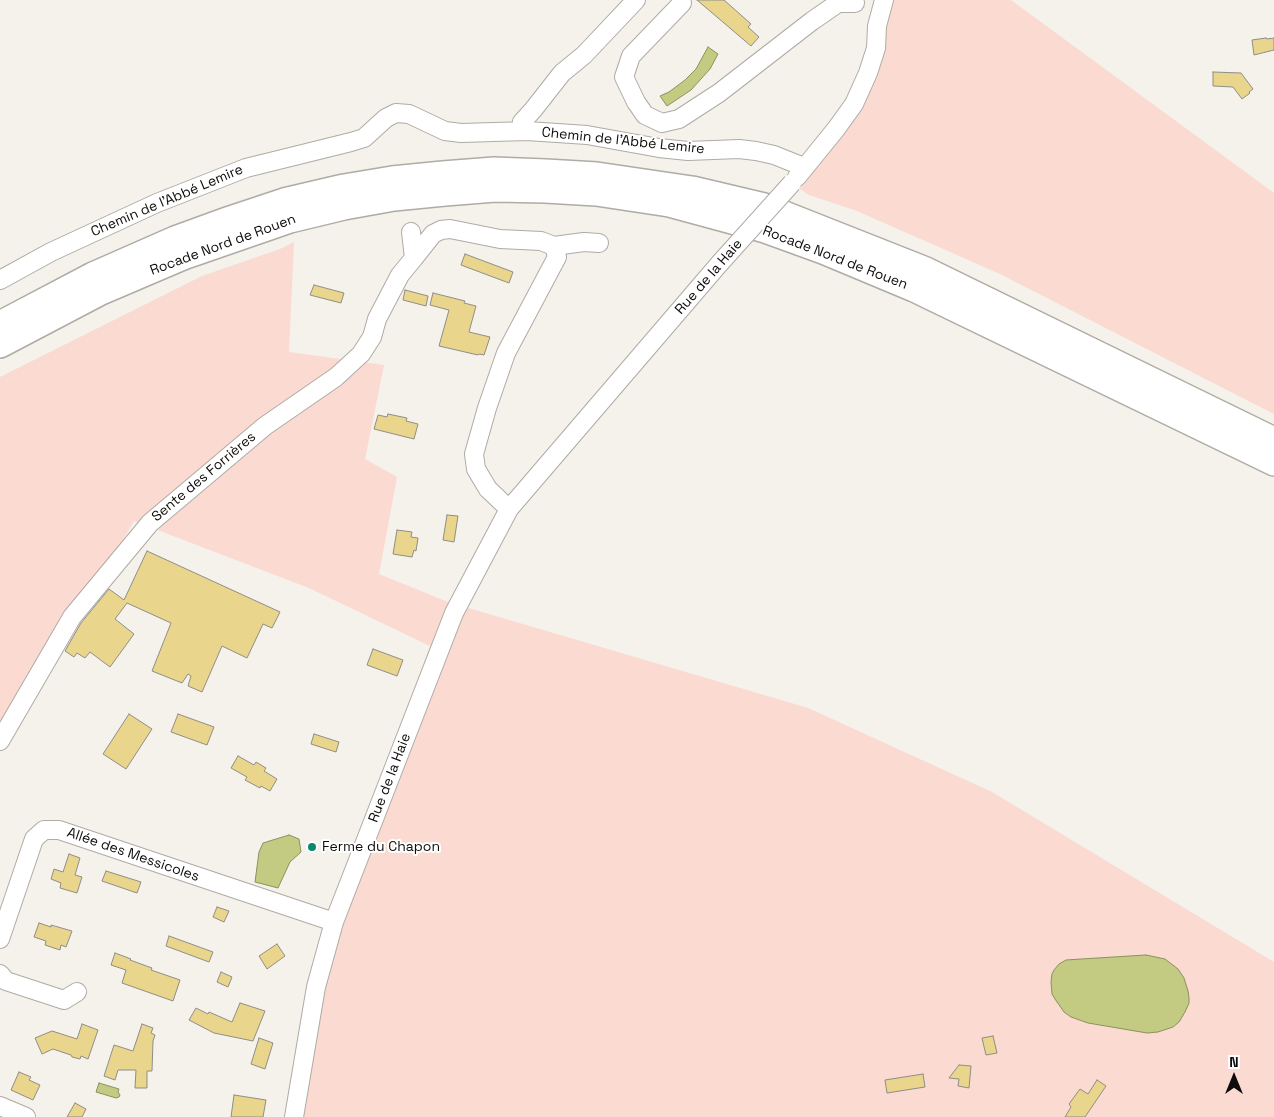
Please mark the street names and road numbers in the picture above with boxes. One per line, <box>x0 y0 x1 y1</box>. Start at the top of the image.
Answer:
street label: Chemin de l'Abbé Lemire <box>541 124 705 158</box>
street label: Chemin de l'Abbé Lemire <box>88 161 246 241</box>
street label: Rocade Nord de Rouen <box>148 211 298 279</box>
street label: Rocade Nord de Rouen <box>760 223 910 293</box>
street label: Rue de la Haie <box>672 236 746 318</box>
street label: Sente des Forrières <box>149 429 259 525</box>
street label: Rue de la Haie <box>365 731 415 825</box>
street label: Allée des Messicoles <box>65 824 201 886</box>

